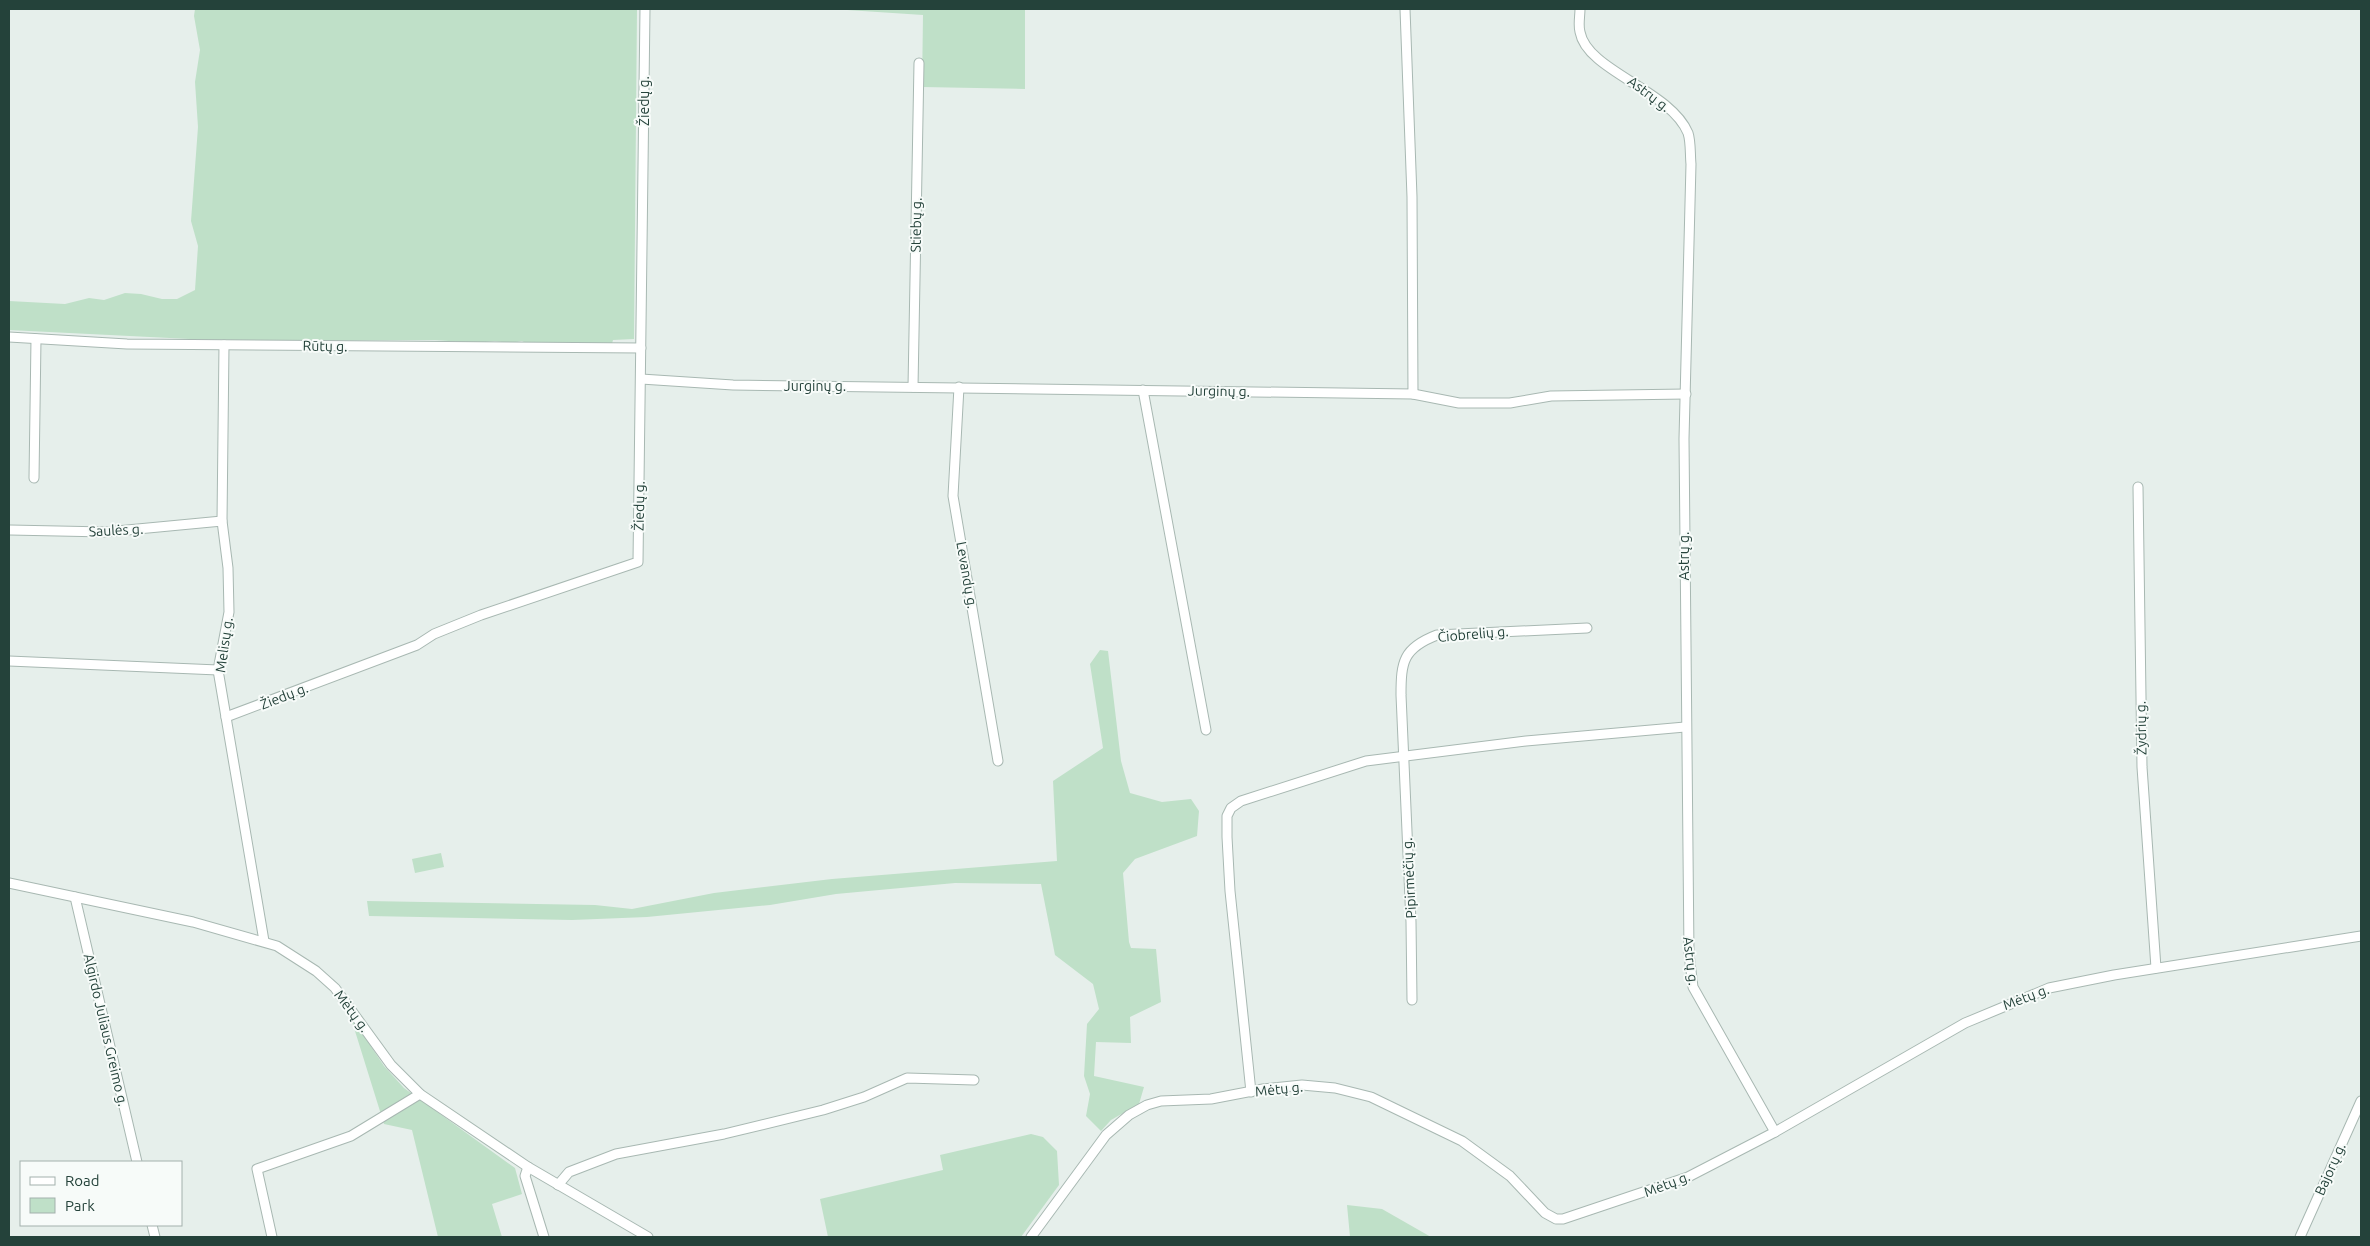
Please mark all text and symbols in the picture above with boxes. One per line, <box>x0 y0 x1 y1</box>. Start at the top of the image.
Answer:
street label: Astrų g. <box>1625 73 1673 115</box>
street label: Žiedų g. <box>635 76 652 126</box>
street label: Stiebų g. <box>908 197 924 253</box>
street label: Rūtų g. <box>302 338 348 354</box>
street label: Jurginų g. <box>784 378 846 394</box>
street label: Jurginų g. <box>1188 382 1250 400</box>
street label: Žiedų g. <box>630 481 647 531</box>
street label: Saulės g. <box>88 521 144 539</box>
street label: Astrų g. <box>1676 532 1692 580</box>
street label: Levandų g. <box>953 540 981 610</box>
street label: Melisų g. <box>212 616 236 674</box>
street label: Čiobrelių g. <box>1437 622 1509 645</box>
street label: Žiedų g. <box>257 679 310 712</box>
street label: Žydrių g. <box>2132 701 2149 755</box>
street label: Pipirmėčių g. <box>1399 837 1419 919</box>
street label: Astrų g. <box>1680 936 1702 986</box>
street label: Algirdo Juliaus Greimo g. <box>81 952 131 1108</box>
street label: Mėtų g. <box>2001 981 2051 1013</box>
street label: Mėtų g. <box>331 987 373 1035</box>
street label: Mėtų g. <box>1254 1079 1304 1099</box>
street label: Bajorų g. <box>2311 1140 2349 1198</box>
legend <box>20 1161 182 1226</box>
street label: Mėtų g. <box>1642 1168 1692 1200</box>
text: Road <box>65 1172 100 1189</box>
text: Park <box>65 1197 95 1214</box>

